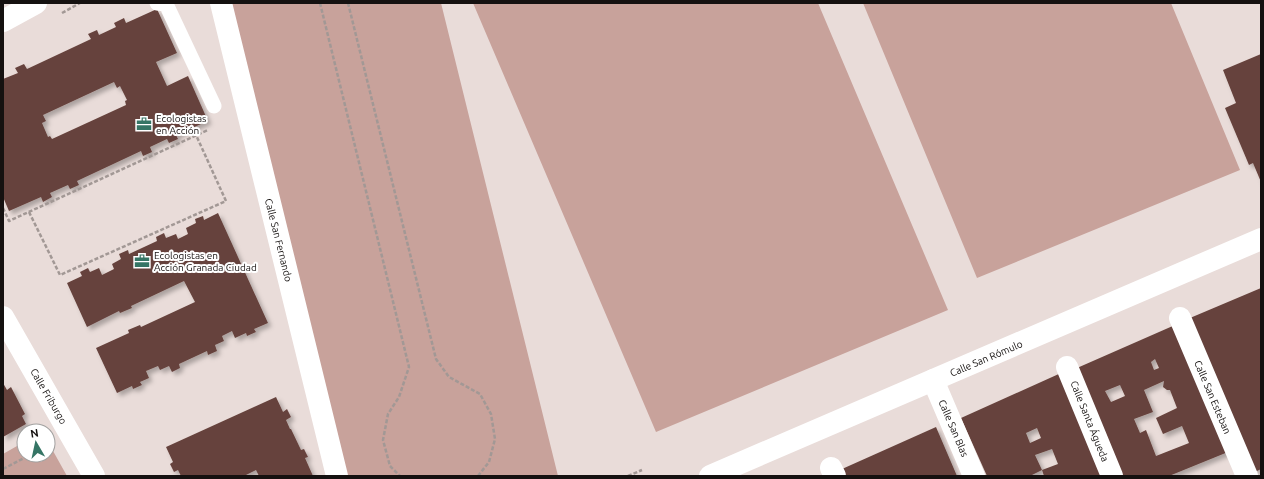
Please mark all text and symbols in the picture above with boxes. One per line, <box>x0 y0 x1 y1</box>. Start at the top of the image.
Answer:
place label: Ecologistas en Acción <box>156 113 206 136</box>
office icon: Ecologistas en Acción <box>135 115 153 133</box>
street label: Calle San Fernando <box>263 197 294 283</box>
place label: Ecologistas en Acción Granada Ciudad <box>154 250 257 273</box>
office icon: Ecologistas en Acción Granada Ciudad <box>133 252 151 270</box>
street label: Calle San Rómulo <box>948 338 1024 379</box>
street label: Calle San Esteban <box>1192 359 1233 436</box>
street label: Calle Friburgo <box>28 366 69 426</box>
street label: Calle Santa Águeda <box>1068 379 1112 463</box>
street label: Calle San Blas <box>937 398 971 459</box>
north arrow <box>16 423 56 463</box>
text: N <box>29 427 39 440</box>

